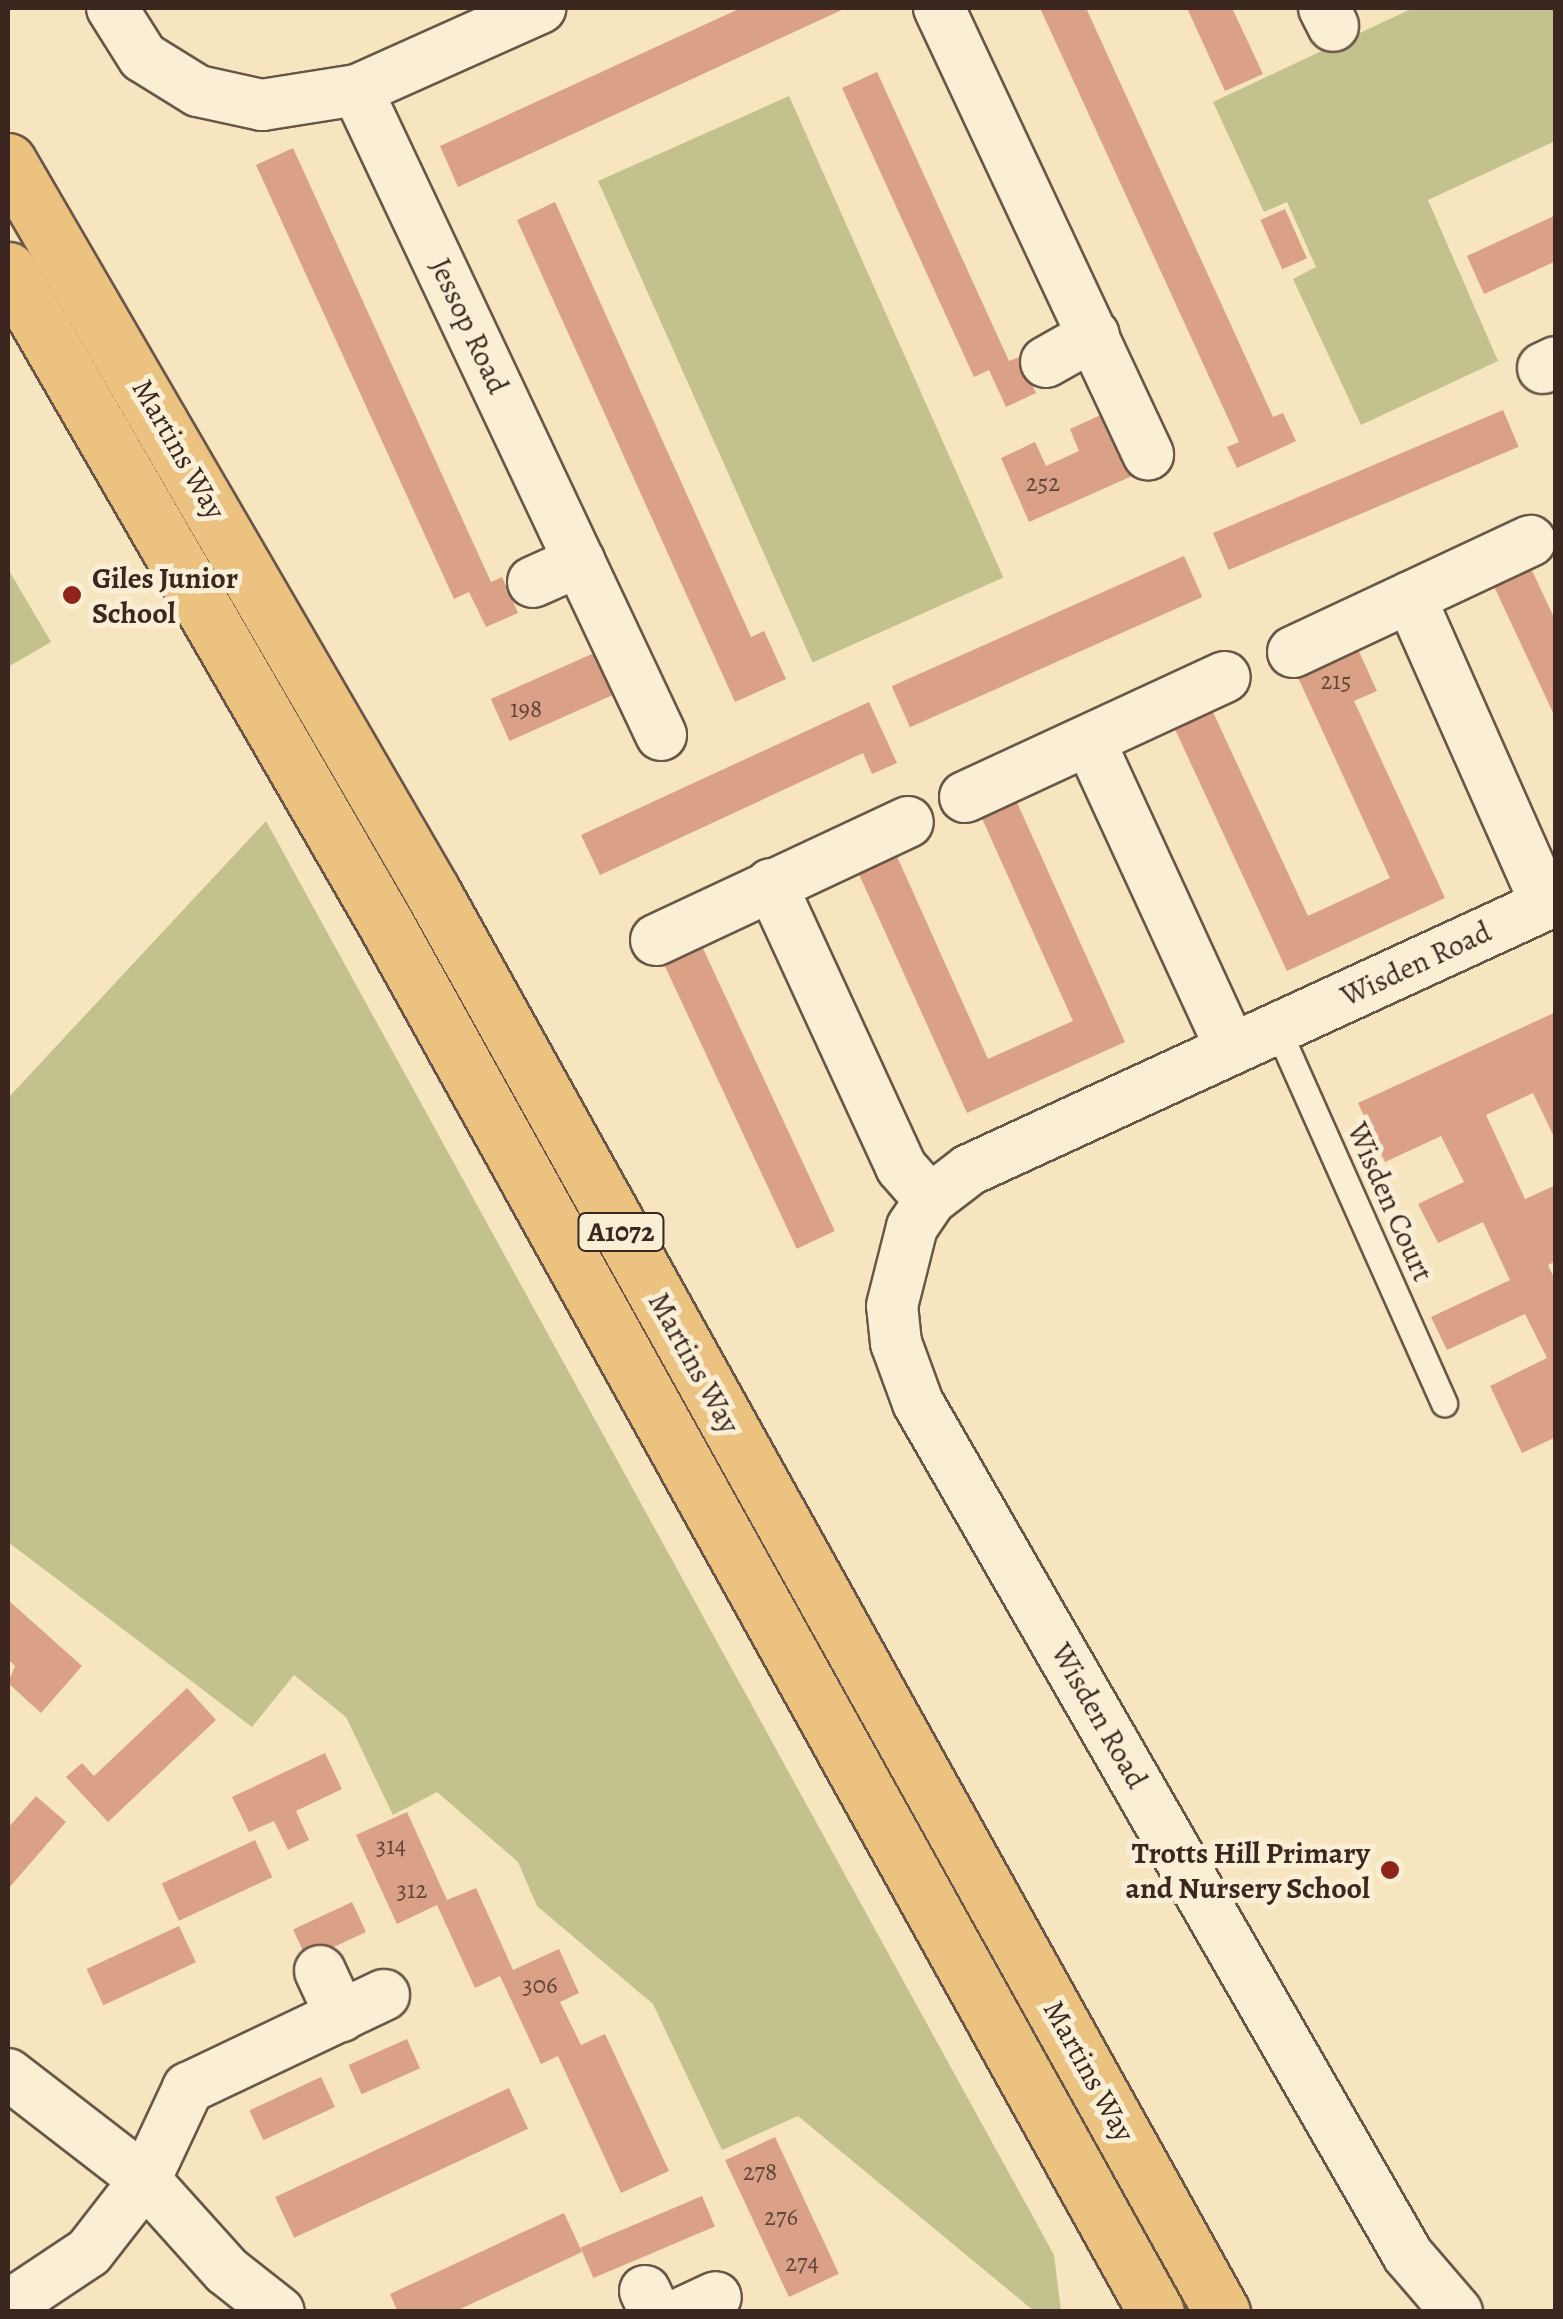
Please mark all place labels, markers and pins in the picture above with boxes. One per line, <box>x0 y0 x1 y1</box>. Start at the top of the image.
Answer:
place label: Giles Junior School <box>92 560 238 630</box>
marker: Giles Junior School <box>61 584 83 606</box>
place label: Trotts Hill Primary and Nursery School <box>1125 1835 1370 1906</box>
marker: Trotts Hill Primary and Nursery School <box>1379 1859 1401 1881</box>

